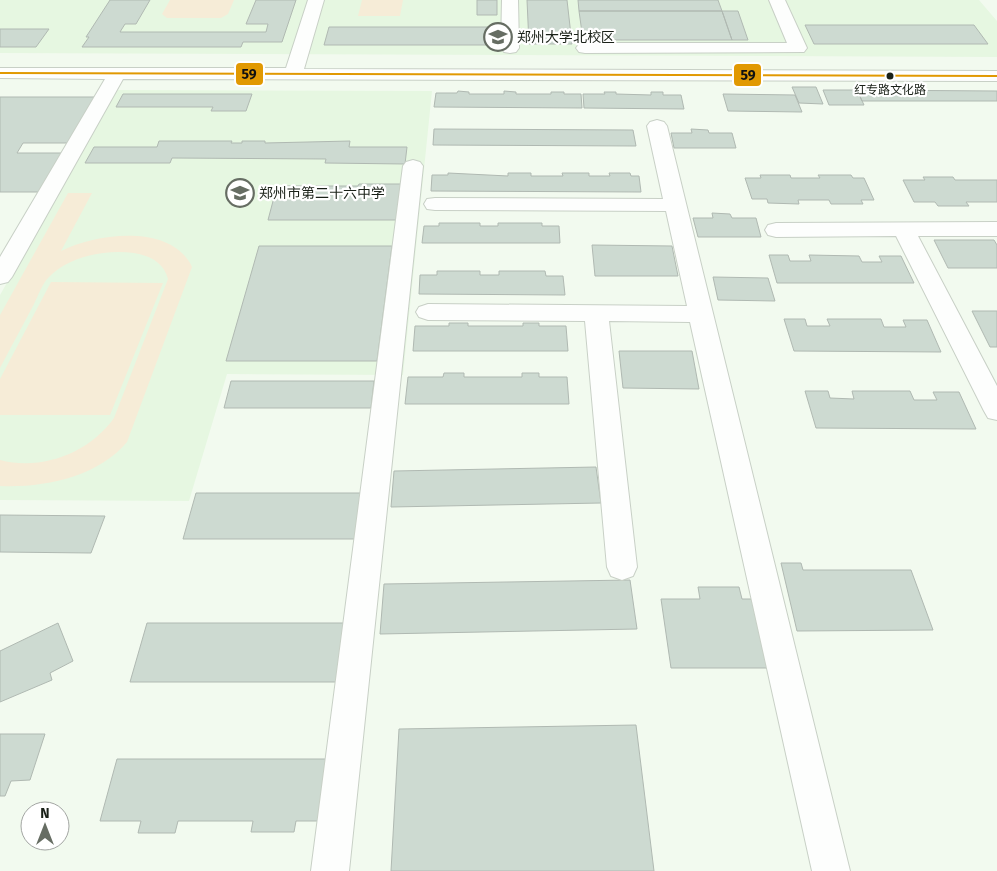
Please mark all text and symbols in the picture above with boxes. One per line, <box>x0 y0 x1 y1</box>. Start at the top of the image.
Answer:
school or university icon: 郑州大学北校区 <box>483 22 513 52</box>
place label: 郑州大学北校区 <box>517 29 615 46</box>
line badge: 59 <box>235 62 264 86</box>
line badge: 59 <box>733 63 762 87</box>
text: 59 <box>241 66 257 83</box>
text: 59 <box>740 67 756 84</box>
marker: 红专路文化路 <box>885 71 895 81</box>
place label: 红专路文化路 <box>854 83 926 97</box>
school or university icon: 郑州市第二十六中学 <box>225 178 255 208</box>
place label: 郑州市第二十六中学 <box>259 185 385 202</box>
north arrow <box>20 801 70 851</box>
text: N <box>40 805 50 822</box>

